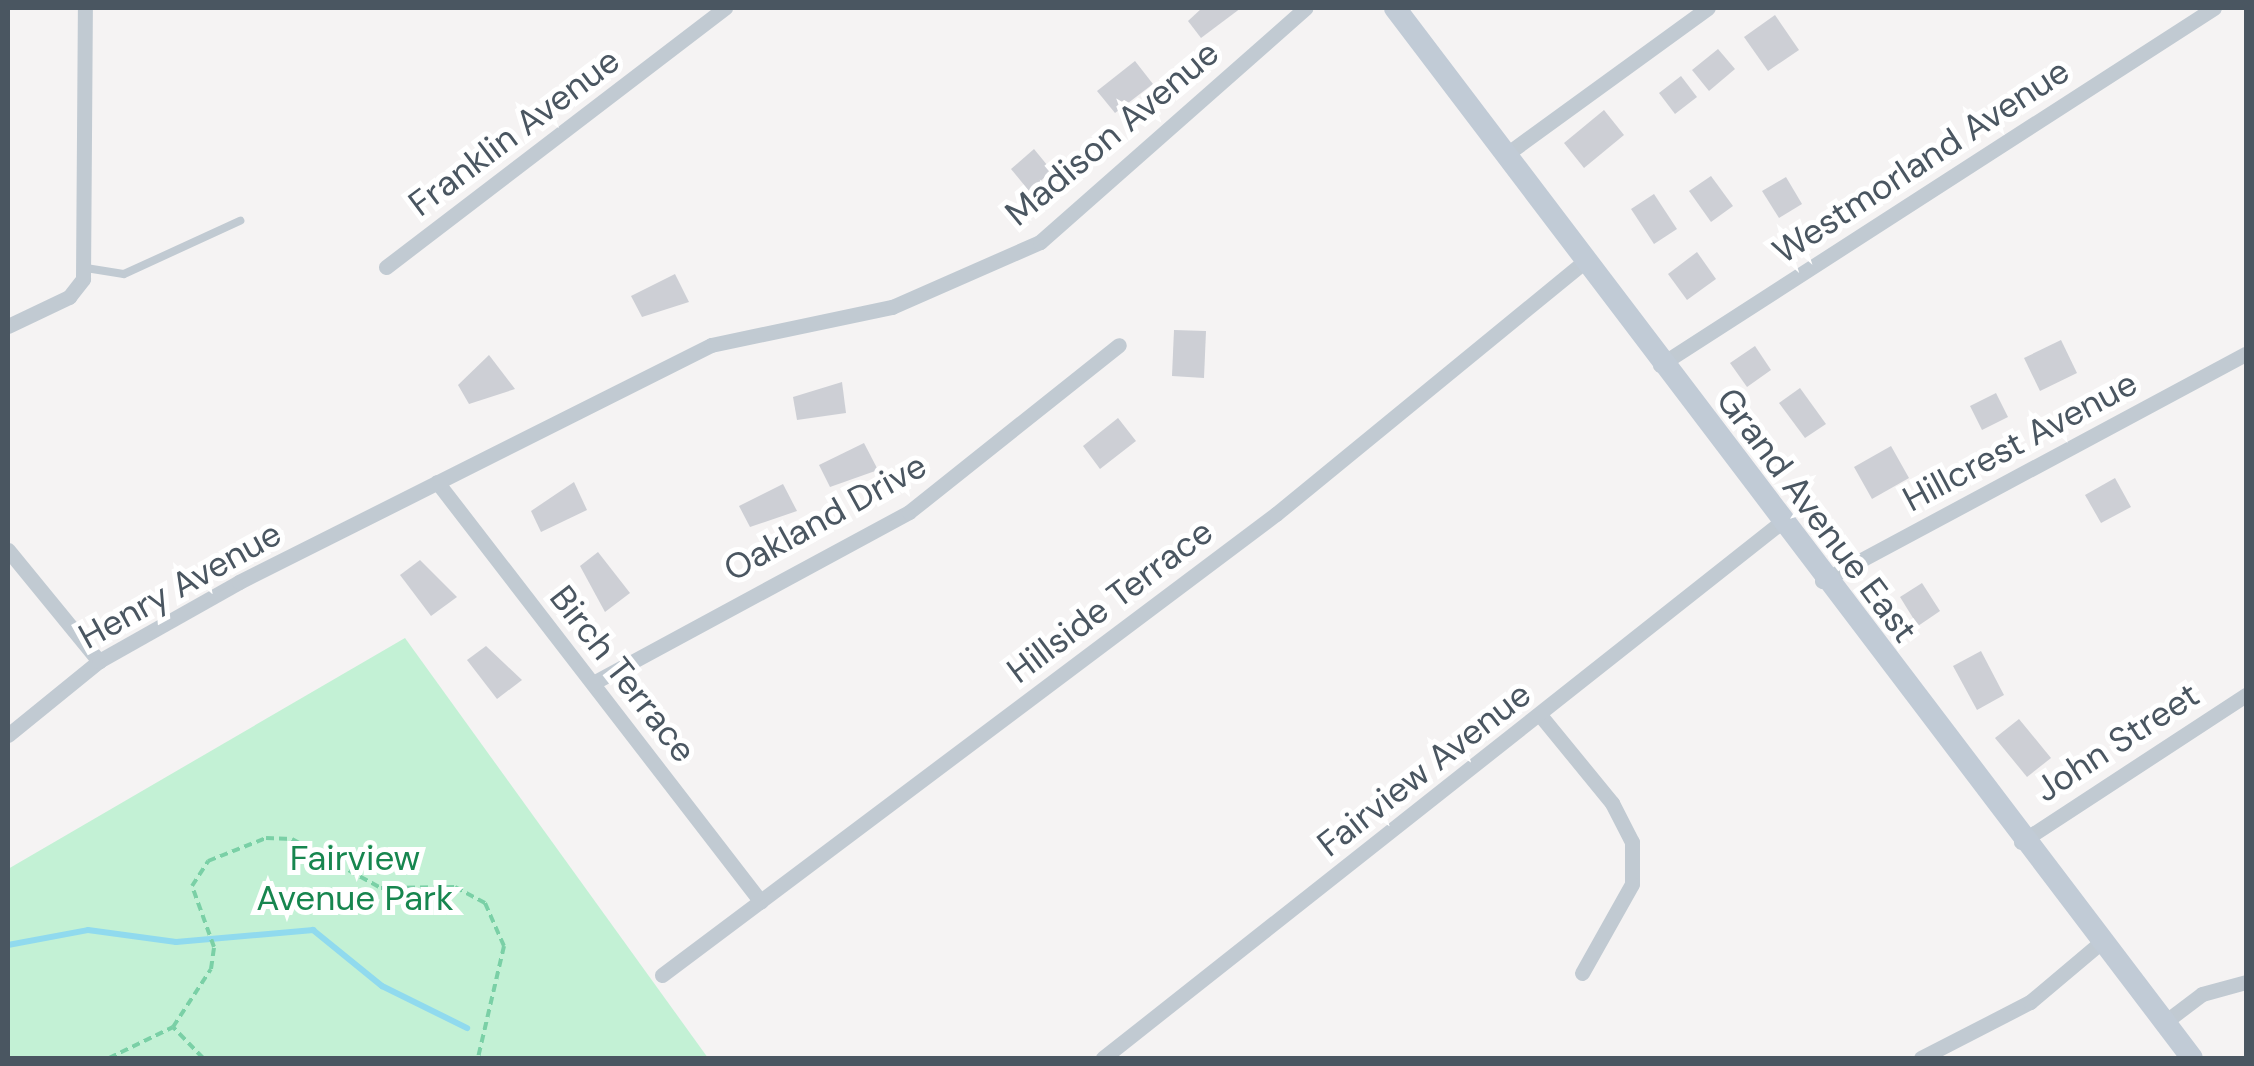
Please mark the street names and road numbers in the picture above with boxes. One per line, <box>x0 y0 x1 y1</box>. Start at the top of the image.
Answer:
street label: Madison Avenue <box>997 32 1227 234</box>
street label: Franklin Avenue <box>400 39 628 225</box>
street label: Westmorland Avenue <box>1765 50 2077 272</box>
street label: Hillcrest Avenue <box>1896 362 2144 520</box>
street label: Grand Avenue East <box>1708 380 1926 650</box>
street label: Oakland Drive <box>716 444 934 590</box>
street label: Hillside Terrace <box>999 510 1221 692</box>
street label: Henry Avenue <box>72 512 288 658</box>
street label: Birch Terrace <box>541 577 705 771</box>
street label: Fairview Avenue <box>1309 673 1539 865</box>
street label: John Street <box>2027 673 2207 811</box>

